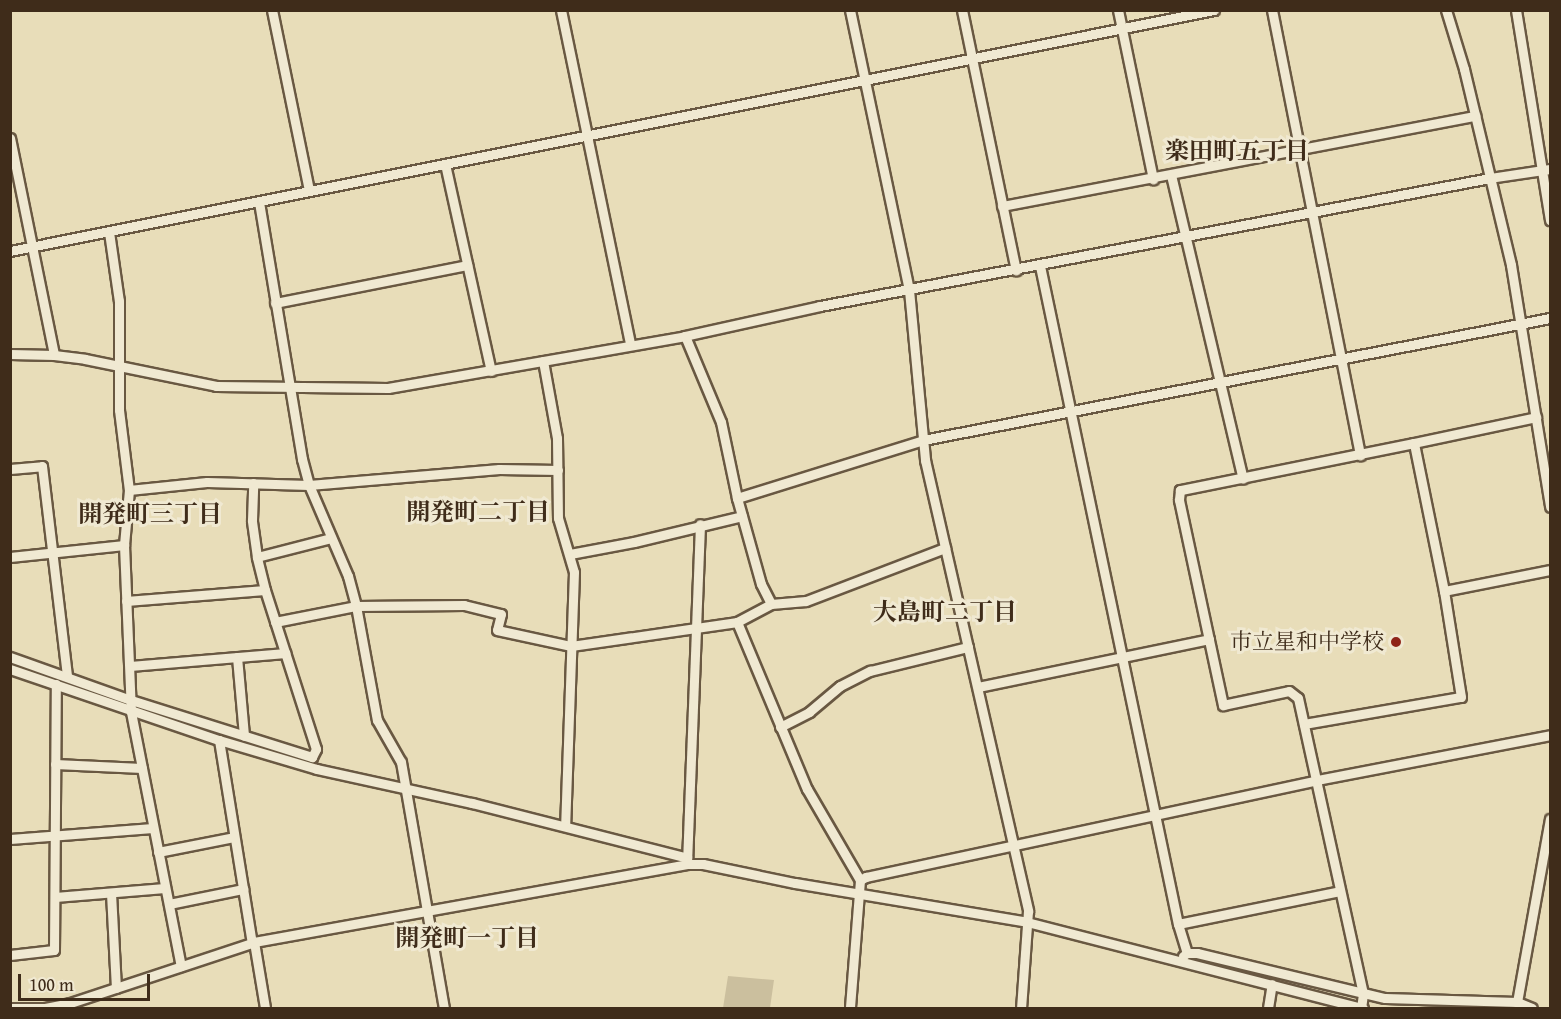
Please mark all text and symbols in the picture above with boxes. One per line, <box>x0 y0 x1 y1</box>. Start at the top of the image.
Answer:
district label: 楽田町五丁目 <box>1165 137 1309 165</box>
district label: 開発町二丁目 <box>406 498 550 526</box>
district label: 開発町三丁目 <box>78 500 222 528</box>
district label: 大島町二丁目 <box>873 598 1017 626</box>
place label: 市立星和中学校 <box>1230 629 1384 655</box>
marker: 市立星和中学校 <box>1389 635 1403 649</box>
district label: 開発町一丁目 <box>395 924 539 952</box>
scale bar <box>21 962 153 1000</box>
text: 100 m <box>29 971 74 998</box>

